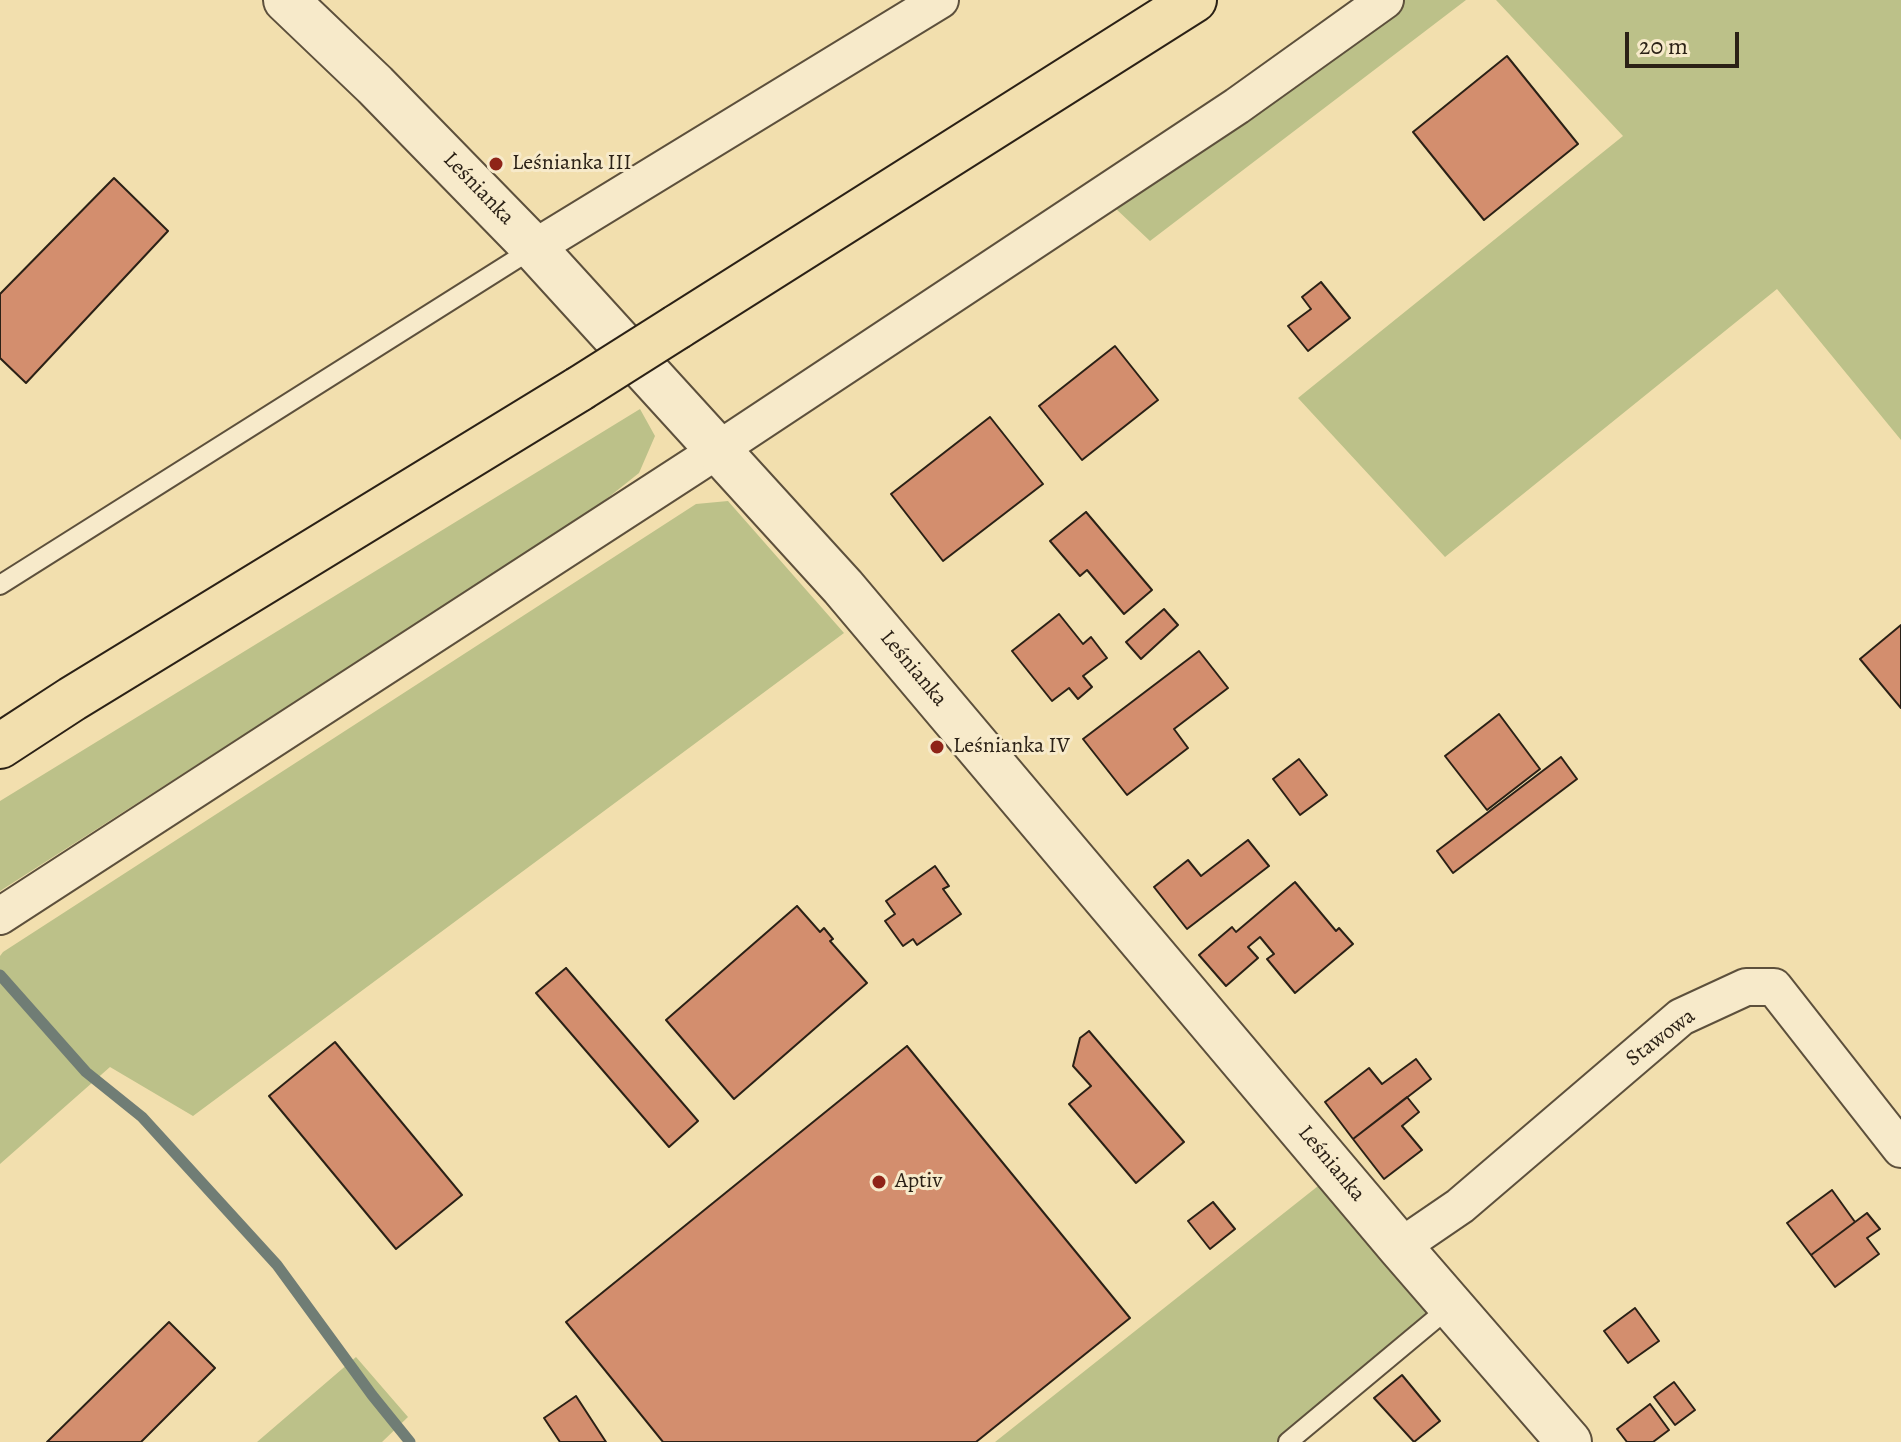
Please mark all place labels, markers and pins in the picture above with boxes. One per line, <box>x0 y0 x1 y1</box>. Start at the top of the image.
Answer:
place label: Leśnianka III <box>512 151 631 177</box>
marker: Leśnianka III <box>487 155 505 173</box>
place label: Leśnianka IV <box>953 734 1070 760</box>
marker: Leśnianka IV <box>928 738 946 756</box>
place label: Aptiv <box>895 1169 942 1195</box>
marker: Aptiv <box>870 1173 888 1191</box>

